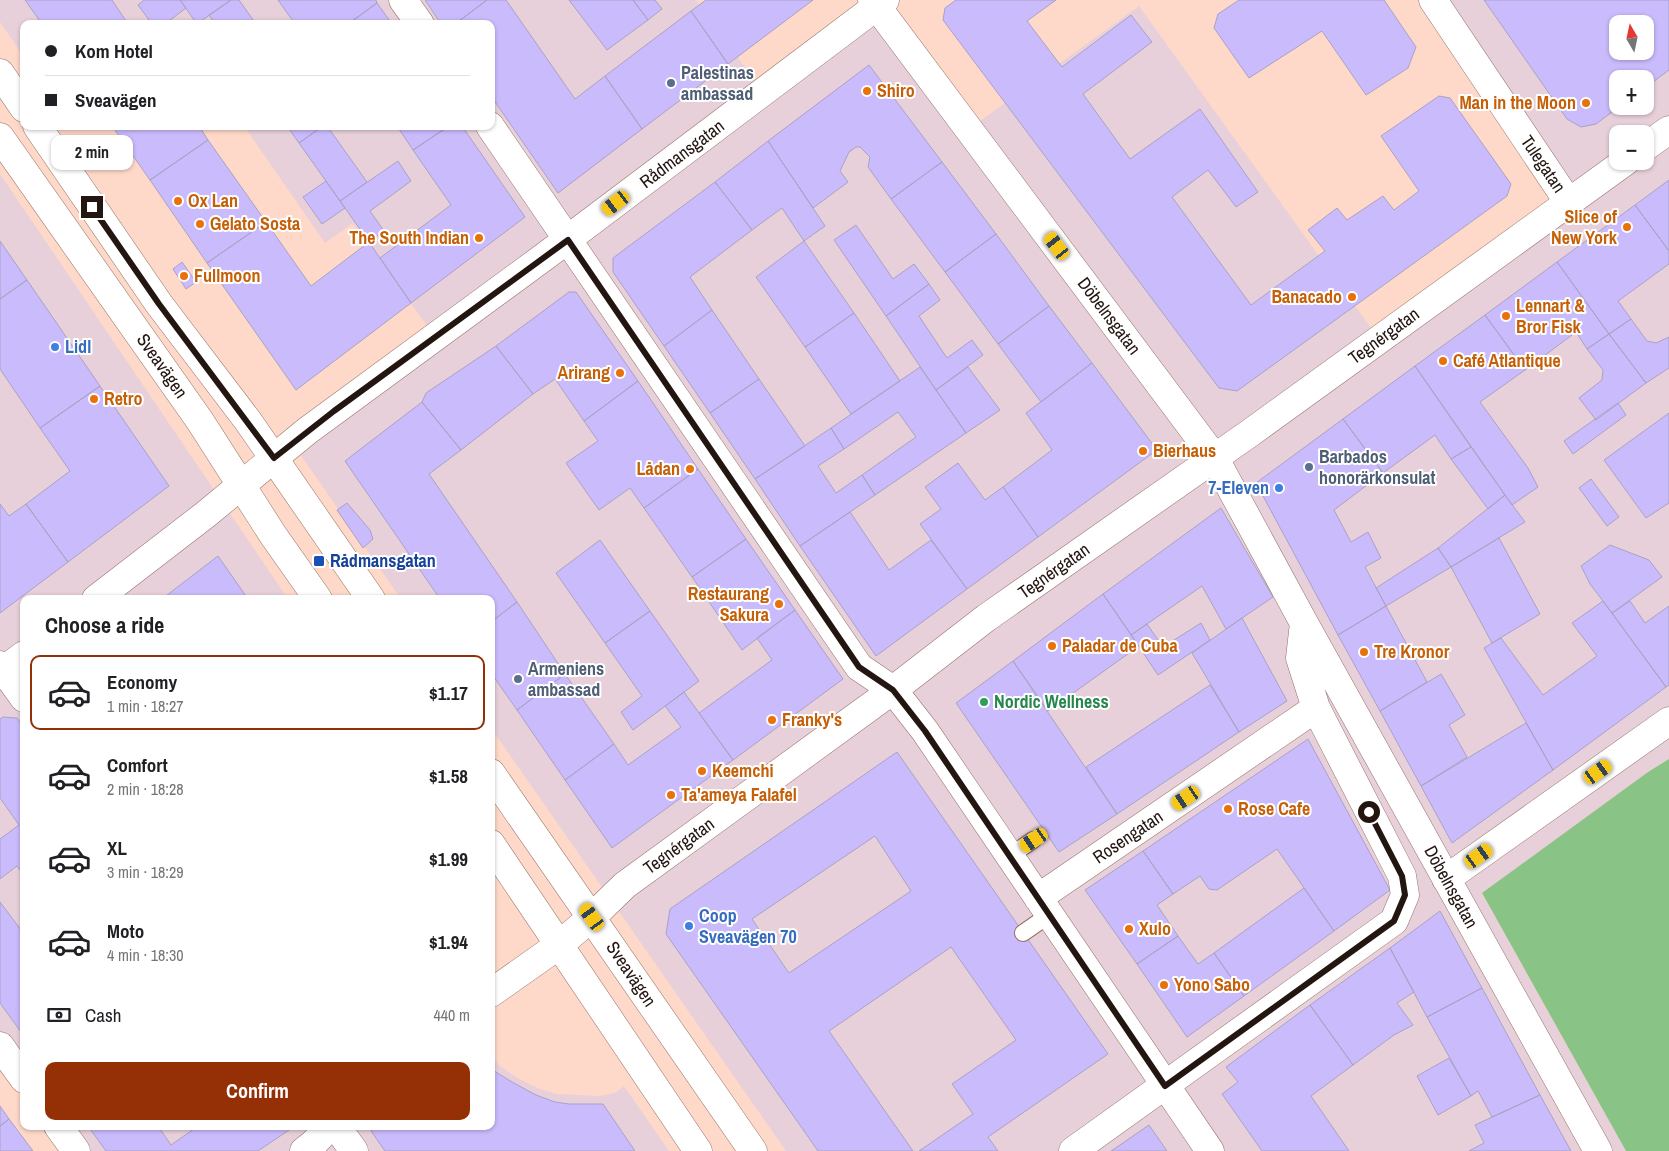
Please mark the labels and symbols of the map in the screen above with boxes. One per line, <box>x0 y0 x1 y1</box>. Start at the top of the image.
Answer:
north arrow <box>1609 15 1654 60</box>
place label: Palestinas ambassad <box>681 60 754 106</box>
marker: Palestinas ambassad <box>665 77 677 89</box>
place label: Shiro <box>877 78 915 103</box>
marker: Shiro <box>861 85 873 97</box>
place label: Man in the Moon <box>1460 90 1576 115</box>
marker: Man in the Moon <box>1580 97 1592 109</box>
street label: Rådmansgatan <box>634 113 729 194</box>
street label: Tulegatan <box>1515 130 1572 197</box>
callout: 2 min <box>51 134 133 170</box>
place label: Ox Lan <box>188 188 238 213</box>
car <box>599 188 632 218</box>
marker: Ox Lan <box>172 195 184 207</box>
route end <box>81 196 103 218</box>
place label: Slice of New York <box>1551 204 1618 250</box>
place label: Gelato Sosta <box>210 211 301 236</box>
marker: Gelato Sosta <box>194 218 206 230</box>
marker: Slice of New York <box>1621 221 1633 233</box>
place label: The South Indian <box>349 225 469 250</box>
car <box>1041 230 1072 262</box>
marker: The South Indian <box>473 232 485 244</box>
place label: Fullmoon <box>194 263 260 288</box>
marker: Fullmoon <box>178 270 190 282</box>
street label: Döbelnsgatan <box>1072 272 1147 360</box>
place label: Banacado <box>1271 284 1342 309</box>
marker: Banacado <box>1346 291 1358 303</box>
place label: Lennart & Bror Fisk <box>1516 293 1585 339</box>
street label: Tegnérgatan <box>1343 301 1424 370</box>
marker: Lennart & Bror Fisk <box>1500 310 1512 322</box>
street label: Sveavägen <box>131 328 194 403</box>
place label: Lidl <box>65 334 91 359</box>
marker: Lidl <box>49 341 61 353</box>
place label: Café Atlantique <box>1453 348 1561 373</box>
marker: Café Atlantique <box>1437 355 1449 367</box>
place label: Arirang <box>558 360 610 385</box>
marker: Arirang <box>614 367 626 379</box>
place label: Retro <box>104 386 143 411</box>
marker: Retro <box>88 393 100 405</box>
place label: Bierhaus <box>1153 438 1216 463</box>
place label: Barbados honorärkonsulat <box>1319 444 1436 490</box>
marker: Bierhaus <box>1137 445 1149 457</box>
place label: Lådan <box>637 456 680 481</box>
marker: Barbados honorärkonsulat <box>1303 461 1315 473</box>
marker: Lådan <box>684 463 696 475</box>
place label: 7-Eleven <box>1208 475 1269 500</box>
marker: 7-Eleven <box>1273 482 1285 494</box>
street label: Tegnérgatan <box>1013 537 1094 604</box>
place label: Rådmansgatan <box>330 548 436 573</box>
marker: Rådmansgatan <box>312 554 326 568</box>
place label: Restaurang Sakura <box>688 581 770 627</box>
marker: Restaurang Sakura <box>773 598 785 610</box>
place label: Paladar de Cuba <box>1062 633 1178 658</box>
place label: Tre Kronor <box>1374 639 1450 664</box>
marker: Paladar de Cuba <box>1046 640 1058 652</box>
marker: Tre Kronor <box>1358 646 1370 658</box>
place label: Armeniens ambassad <box>528 656 604 702</box>
marker: Armeniens ambassad <box>512 673 524 685</box>
place label: Nordic Wellness <box>994 689 1109 714</box>
marker: Nordic Wellness <box>978 696 990 708</box>
place label: Franky's <box>782 707 842 732</box>
marker: Franky's <box>766 714 778 726</box>
car <box>1581 757 1614 787</box>
place label: Keemchi <box>712 758 774 783</box>
marker: Keemchi <box>696 765 708 777</box>
place label: Ta'ameya Falafel <box>681 782 797 807</box>
car <box>1169 783 1202 813</box>
marker: Ta'ameya Falafel <box>665 789 677 801</box>
place label: Rose Cafe <box>1238 796 1310 821</box>
route start <box>1358 801 1380 823</box>
marker: Rose Cafe <box>1222 803 1234 815</box>
street label: Rosengatan <box>1088 804 1168 869</box>
street label: Tegnérgatan <box>638 811 719 880</box>
car <box>1017 825 1050 855</box>
street label: Döbelnsgatan <box>1418 841 1484 933</box>
car <box>1462 841 1495 871</box>
car <box>577 900 606 934</box>
place label: Coop Sveavägen 70 <box>699 903 797 949</box>
place label: Xulo <box>1139 916 1171 941</box>
marker: Coop Sveavägen 70 <box>683 920 695 932</box>
marker: Xulo <box>1123 923 1135 935</box>
street label: Sveavägen <box>600 936 662 1011</box>
place label: Yono Sabo <box>1174 972 1250 997</box>
marker: Yono Sabo <box>1158 979 1170 991</box>

